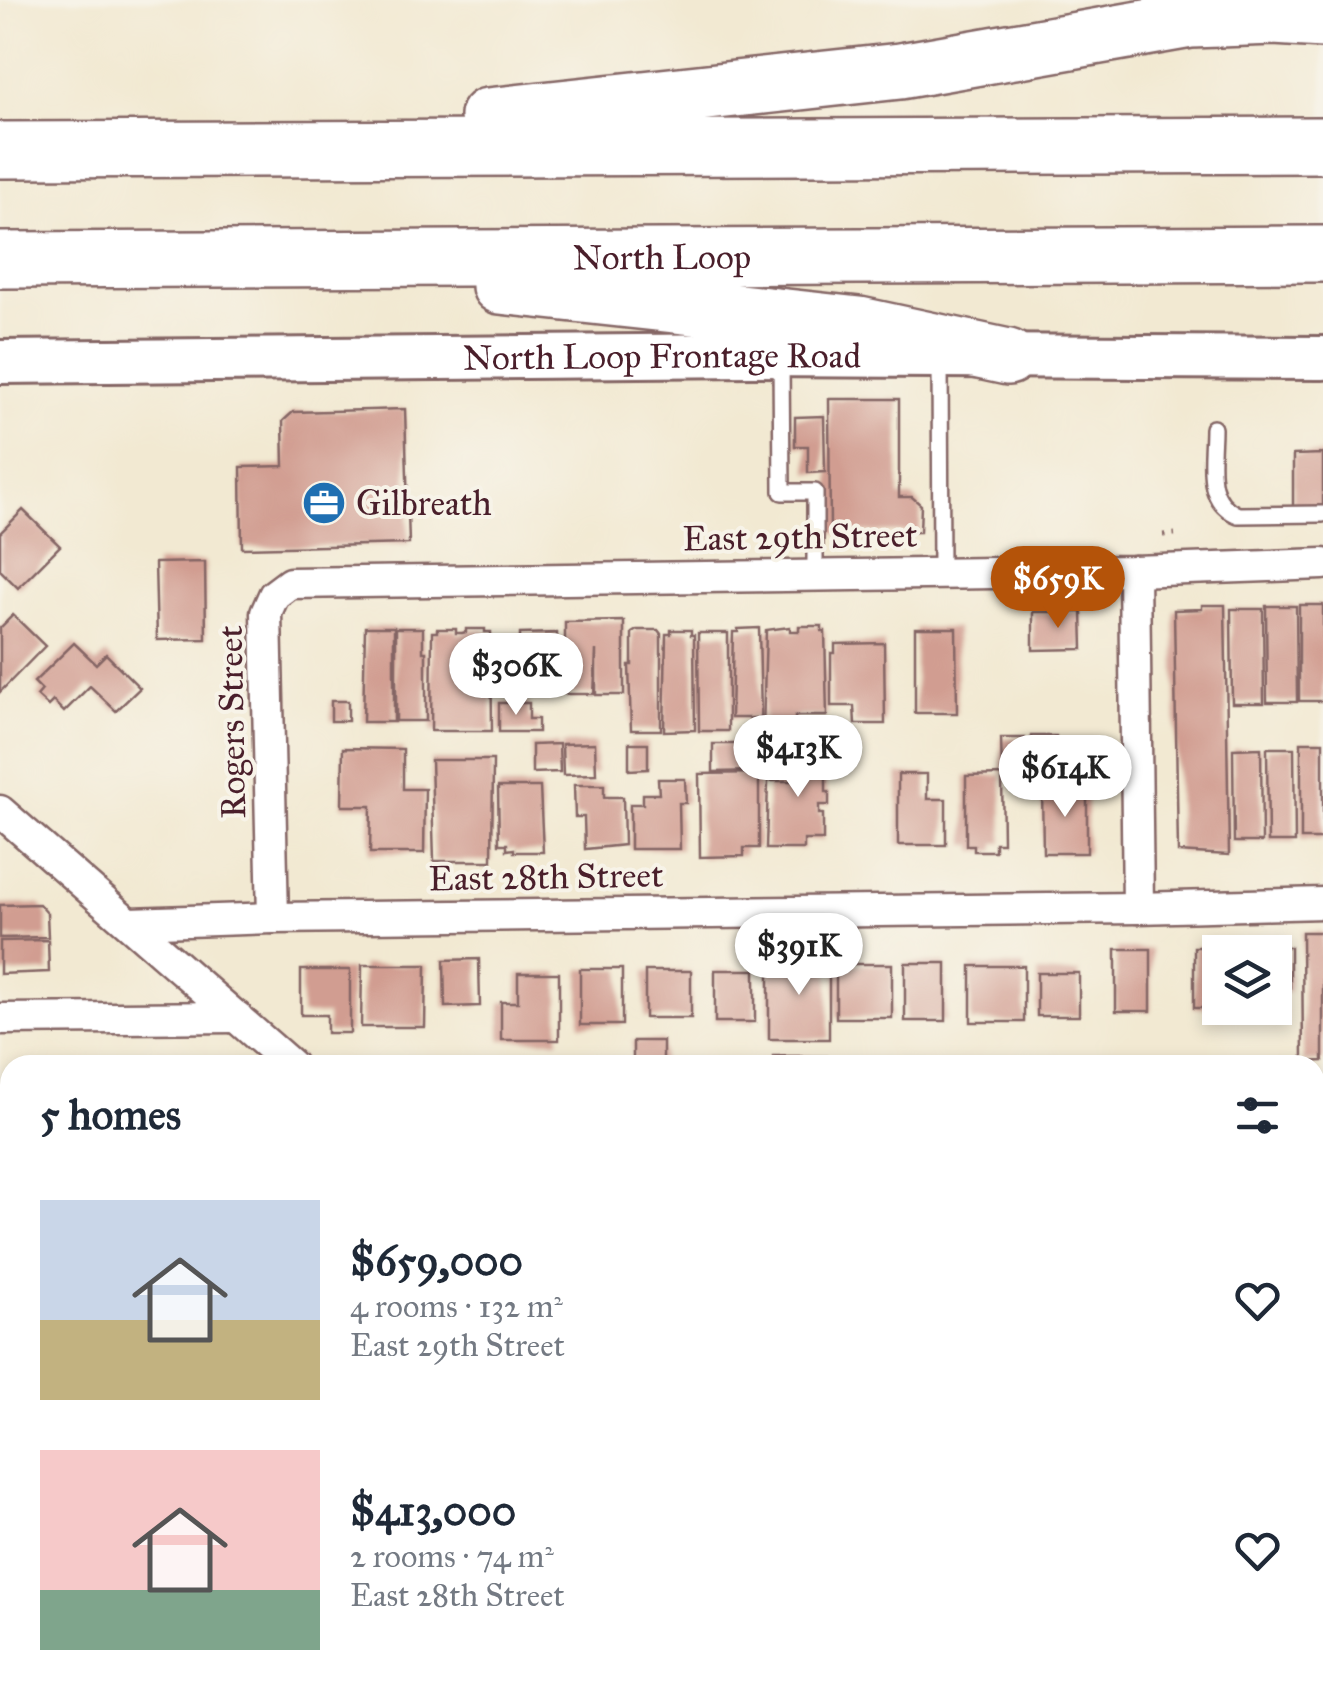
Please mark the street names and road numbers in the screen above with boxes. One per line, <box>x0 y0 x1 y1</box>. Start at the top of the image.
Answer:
street label: North Loop <box>573 235 751 279</box>
street label: North Loop Frontage Road <box>463 333 862 379</box>
street label: East 29th Street <box>682 513 918 561</box>
street label: Rogers Street <box>209 625 255 819</box>
street label: East 28th Street <box>428 853 664 901</box>

